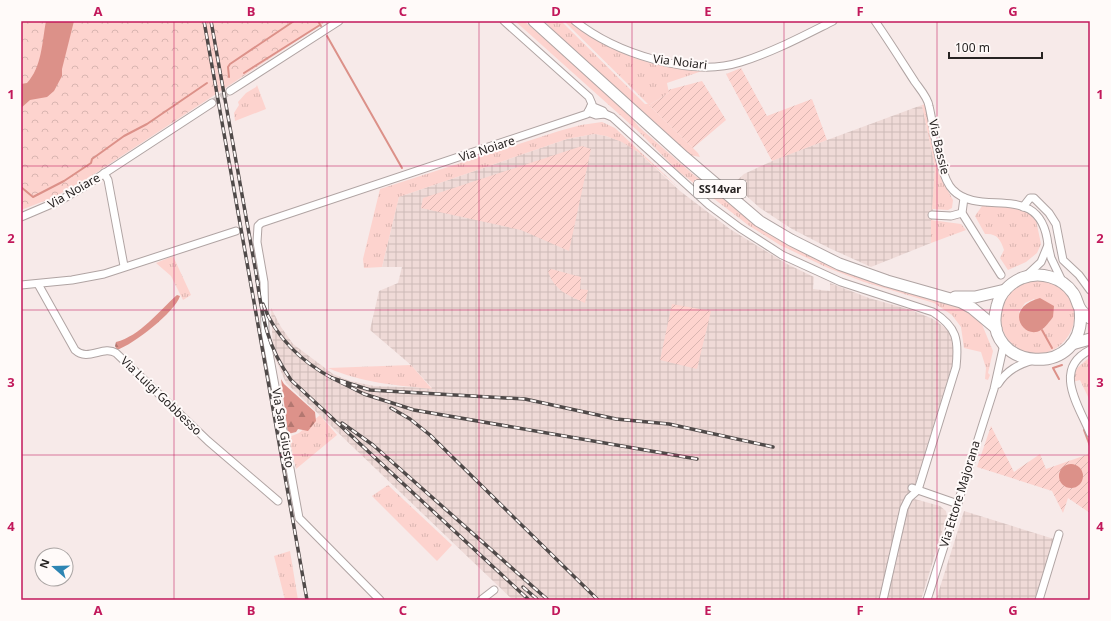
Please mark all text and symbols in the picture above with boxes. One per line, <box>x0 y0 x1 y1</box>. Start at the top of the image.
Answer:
text: A <box>94 2 103 20</box>
text: B <box>247 2 255 20</box>
text: C <box>399 2 407 20</box>
text: D <box>551 2 561 20</box>
text: E <box>704 2 712 20</box>
text: F <box>856 2 864 20</box>
text: G <box>1008 2 1018 20</box>
scale bar <box>949 34 1042 60</box>
text: 100 m <box>955 39 990 56</box>
street label: Via Noiari <box>652 50 708 73</box>
text: 1 <box>7 85 15 103</box>
text: 1 <box>1096 85 1104 103</box>
street label: Via Bassie <box>925 118 954 176</box>
street label: Via Noiare <box>457 131 517 166</box>
street label: Via Noiare <box>44 169 103 212</box>
road number: SS14var <box>694 180 746 198</box>
text: 2 <box>7 229 15 247</box>
text: 2 <box>1096 229 1104 247</box>
street label: Via Luigi Gobbesso <box>117 352 206 439</box>
text: 3 <box>7 373 15 391</box>
text: 3 <box>1096 373 1104 391</box>
street label: Via San Giusto <box>268 387 299 469</box>
street label: Via Ettore Majorana <box>935 438 984 549</box>
text: 4 <box>7 517 15 535</box>
text: 4 <box>1096 517 1104 535</box>
north arrow <box>34 547 74 587</box>
text: N <box>36 557 53 570</box>
text: A <box>94 601 103 619</box>
text: B <box>247 601 255 619</box>
text: C <box>399 601 407 619</box>
text: D <box>551 601 561 619</box>
text: E <box>704 601 712 619</box>
text: F <box>856 601 864 619</box>
text: G <box>1008 601 1018 619</box>

